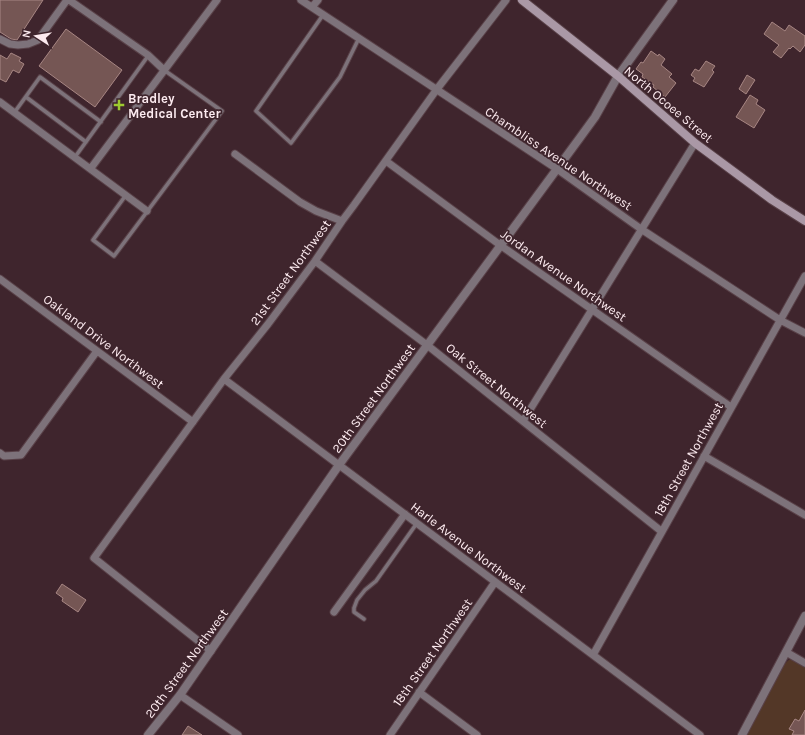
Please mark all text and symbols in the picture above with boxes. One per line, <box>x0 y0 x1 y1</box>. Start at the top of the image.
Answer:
north arrow <box>16 16 56 56</box>
text: N <box>20 29 34 39</box>
street label: North Ocoee Street <box>621 63 716 146</box>
place label: Bradley Medical Center <box>128 91 221 121</box>
marker: Bradley Medical Center <box>113 99 125 111</box>
street label: Chambliss Avenue Northwest <box>482 103 635 213</box>
street label: 21st Street Northwest <box>247 217 334 328</box>
street label: Jordan Avenue Northwest <box>498 226 630 325</box>
street label: Oakland Drive Northwest <box>40 291 167 392</box>
street label: Oak Street Northwest <box>443 340 550 431</box>
street label: 20th Street Northwest <box>329 341 418 456</box>
street label: 18th Street Northwest <box>651 399 726 519</box>
street label: Harle Avenue Northwest <box>408 499 530 596</box>
street label: 18th Street Northwest <box>390 595 475 709</box>
street label: 20th Street Northwest <box>142 606 231 721</box>

